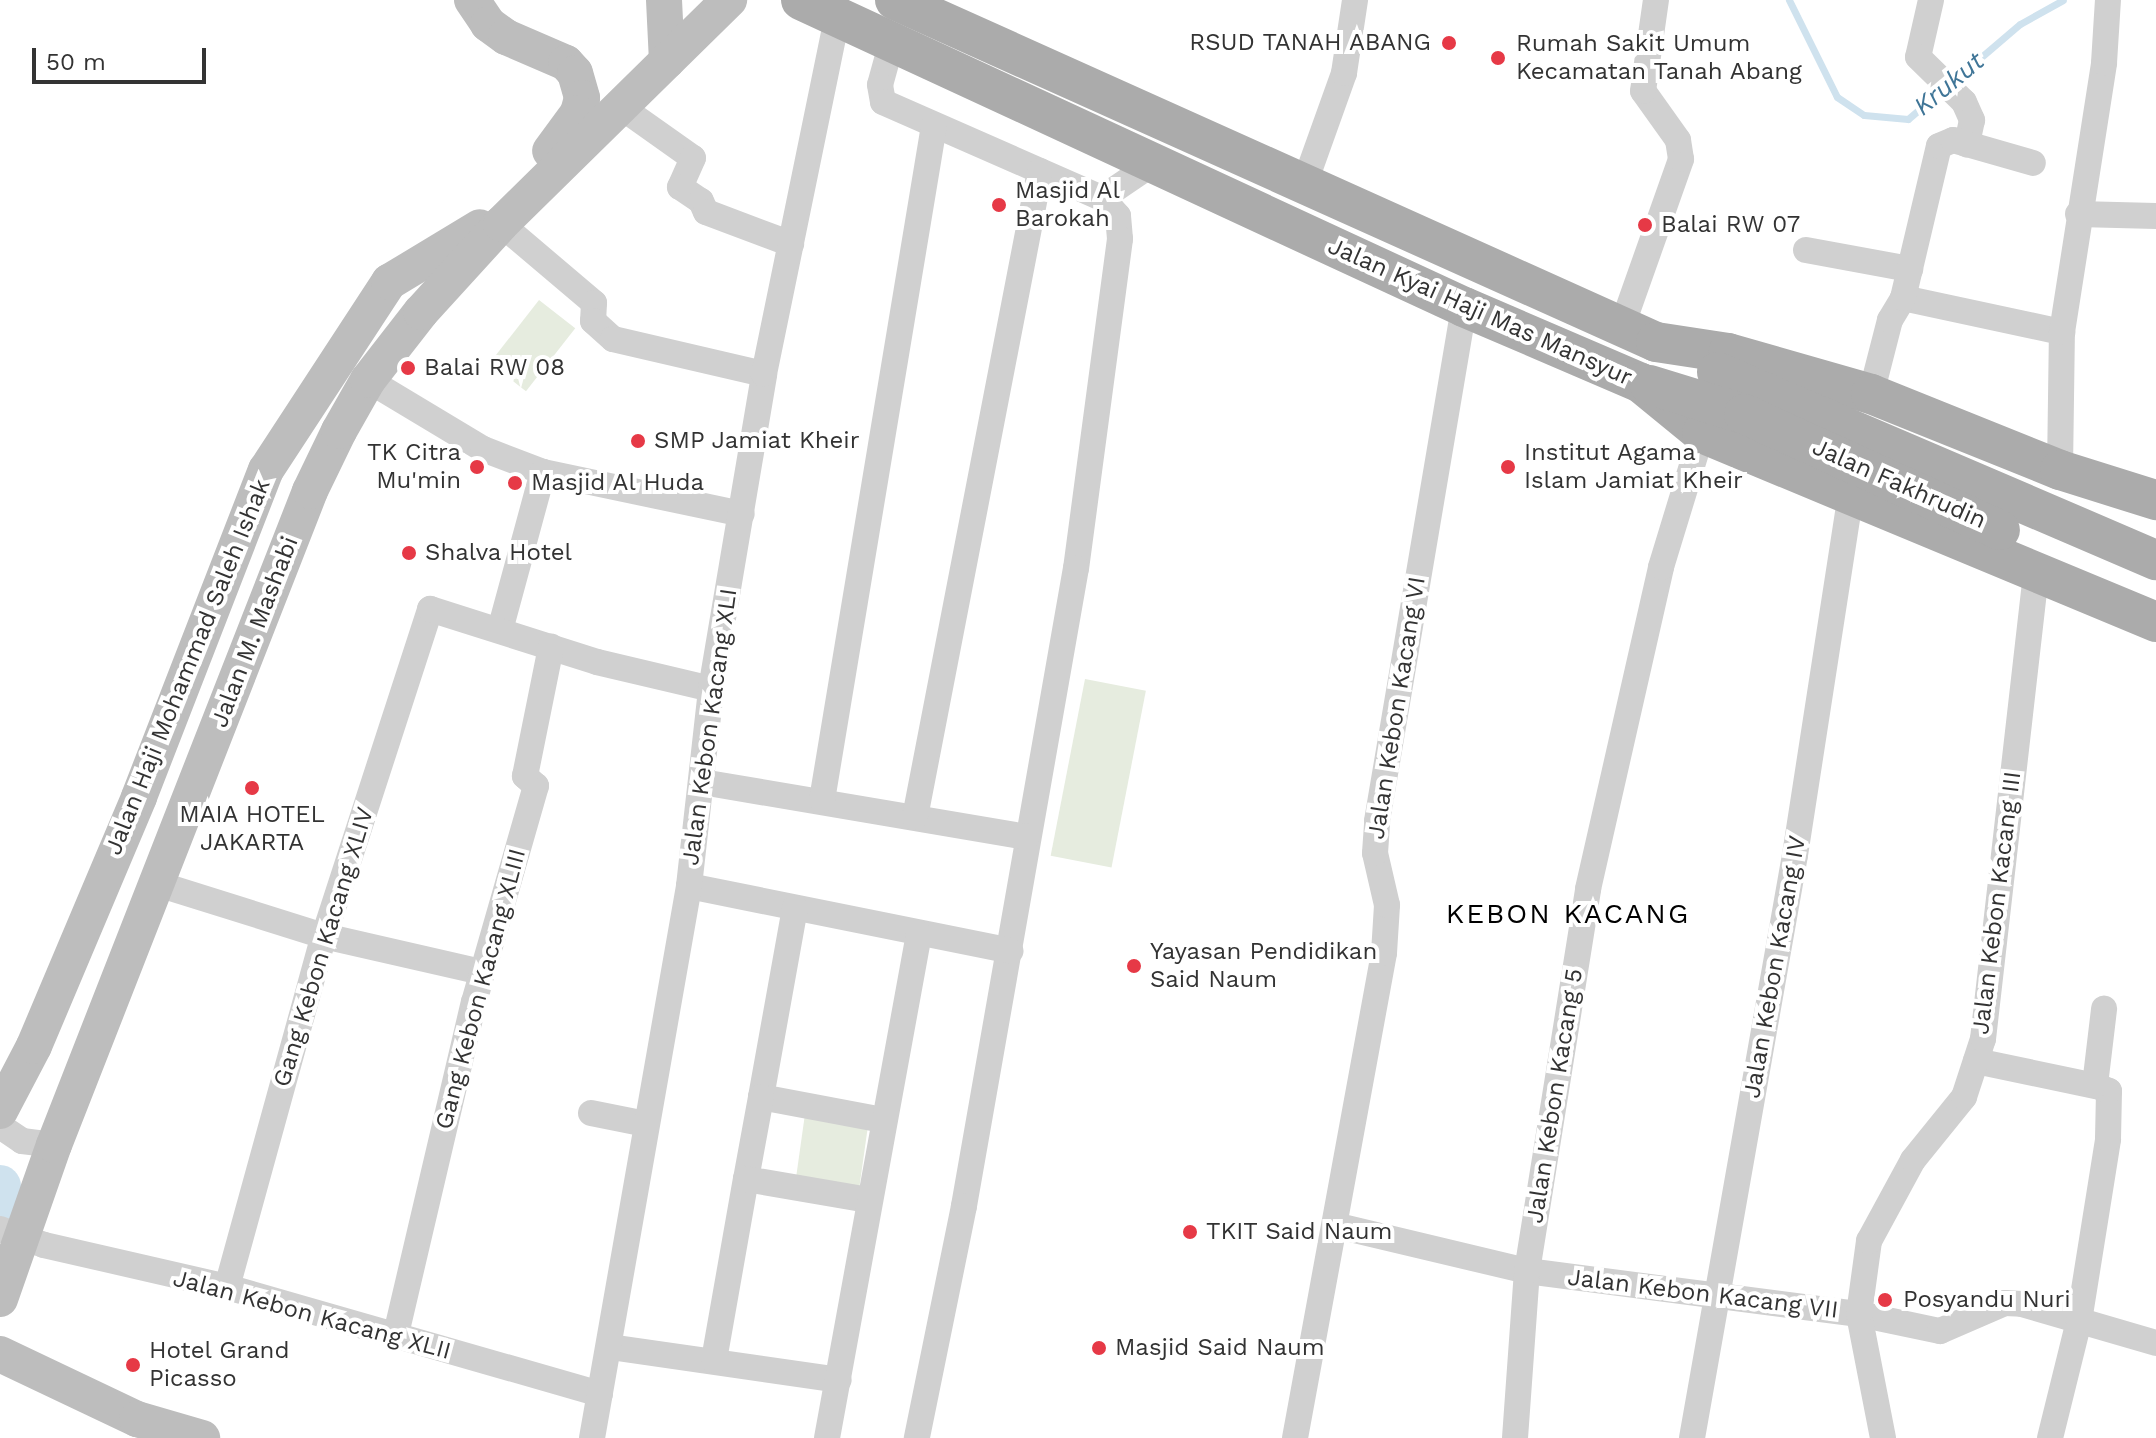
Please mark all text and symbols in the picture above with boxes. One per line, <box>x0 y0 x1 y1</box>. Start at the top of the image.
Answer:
place label: RSUD TANAH ABANG <box>1188 29 1431 57</box>
place label: Rumah Sakit Umum Kecamatan Tanah Abang <box>1516 30 1803 86</box>
scale bar <box>36 32 210 82</box>
marker: RSUD TANAH ABANG <box>1438 32 1460 54</box>
water label: Krukut <box>1907 46 1991 122</box>
marker: Rumah Sakit Umum Kecamatan Tanah Abang <box>1487 47 1509 69</box>
text: 50 m <box>46 48 106 76</box>
place label: Masjid Al Barokah <box>1015 177 1121 233</box>
marker: Masjid Al Barokah <box>990 196 1008 214</box>
place label: Balai RW 07 <box>1661 211 1801 239</box>
marker: Balai RW 07 <box>1636 216 1654 234</box>
street label: Jalan Kyai Haji Mas Mansyur <box>1323 232 1637 392</box>
place label: Balai RW 08 <box>424 354 566 382</box>
marker: Balai RW 08 <box>399 359 417 377</box>
place label: SMP Jamiat Kheir <box>654 427 861 455</box>
marker: SMP Jamiat Kheir <box>629 432 647 450</box>
street label: Jalan Fakhrudin <box>1808 433 1990 535</box>
place label: TK Citra Mu'min <box>367 439 461 495</box>
place label: Institut Agama Islam Jamiat Kheir <box>1524 439 1743 495</box>
marker: TK Citra Mu'min <box>468 458 486 476</box>
marker: Institut Agama Islam Jamiat Kheir <box>1499 458 1517 476</box>
place label: Masjid Al Huda <box>531 469 706 497</box>
marker: Masjid Al Huda <box>506 474 524 492</box>
street label: Jalan Haji Mohammad Saleh Ishak <box>99 475 277 859</box>
street label: Jalan M. Mashabi <box>205 532 305 732</box>
place label: Shalva Hotel <box>425 539 572 567</box>
marker: Shalva Hotel <box>400 544 418 562</box>
street label: Jalan Kebon Kacang VI <box>1362 574 1432 842</box>
street label: Jalan Kebon Kacang XLI <box>676 587 744 867</box>
street label: Jalan Kebon Kacang III <box>1967 770 2027 1036</box>
marker: MAIA HOTEL JAKARTA <box>243 779 261 797</box>
place label: MAIA HOTEL JAKARTA <box>179 801 325 857</box>
street label: Gang Kebon Kacang XLIV <box>268 804 380 1090</box>
street label: Jalan Kebon Kacang IV <box>1738 833 1812 1101</box>
street label: Gang Kebon Kacang XLIII <box>430 845 532 1133</box>
district label: KEBON KACANG <box>1446 897 1690 931</box>
place label: Yayasan Pendidikan Said Naum <box>1150 938 1377 994</box>
marker: Yayasan Pendidikan Said Naum <box>1125 957 1143 975</box>
street label: Jalan Kebon Kacang 5 <box>1521 967 1589 1225</box>
place label: TKIT Said Naum <box>1206 1218 1393 1246</box>
marker: TKIT Said Naum <box>1181 1223 1199 1241</box>
street label: Jalan Kebon Kacang VII <box>1566 1263 1840 1325</box>
street label: Jalan Kebon Kacang XLII <box>170 1264 454 1366</box>
place label: Posyandu Nuri <box>1903 1286 2071 1314</box>
marker: Posyandu Nuri <box>1874 1289 1896 1311</box>
place label: Masjid Said Naum <box>1115 1334 1325 1362</box>
place label: Hotel Grand Picasso <box>149 1337 290 1393</box>
marker: Masjid Said Naum <box>1090 1339 1108 1357</box>
marker: Hotel Grand Picasso <box>124 1356 142 1374</box>

